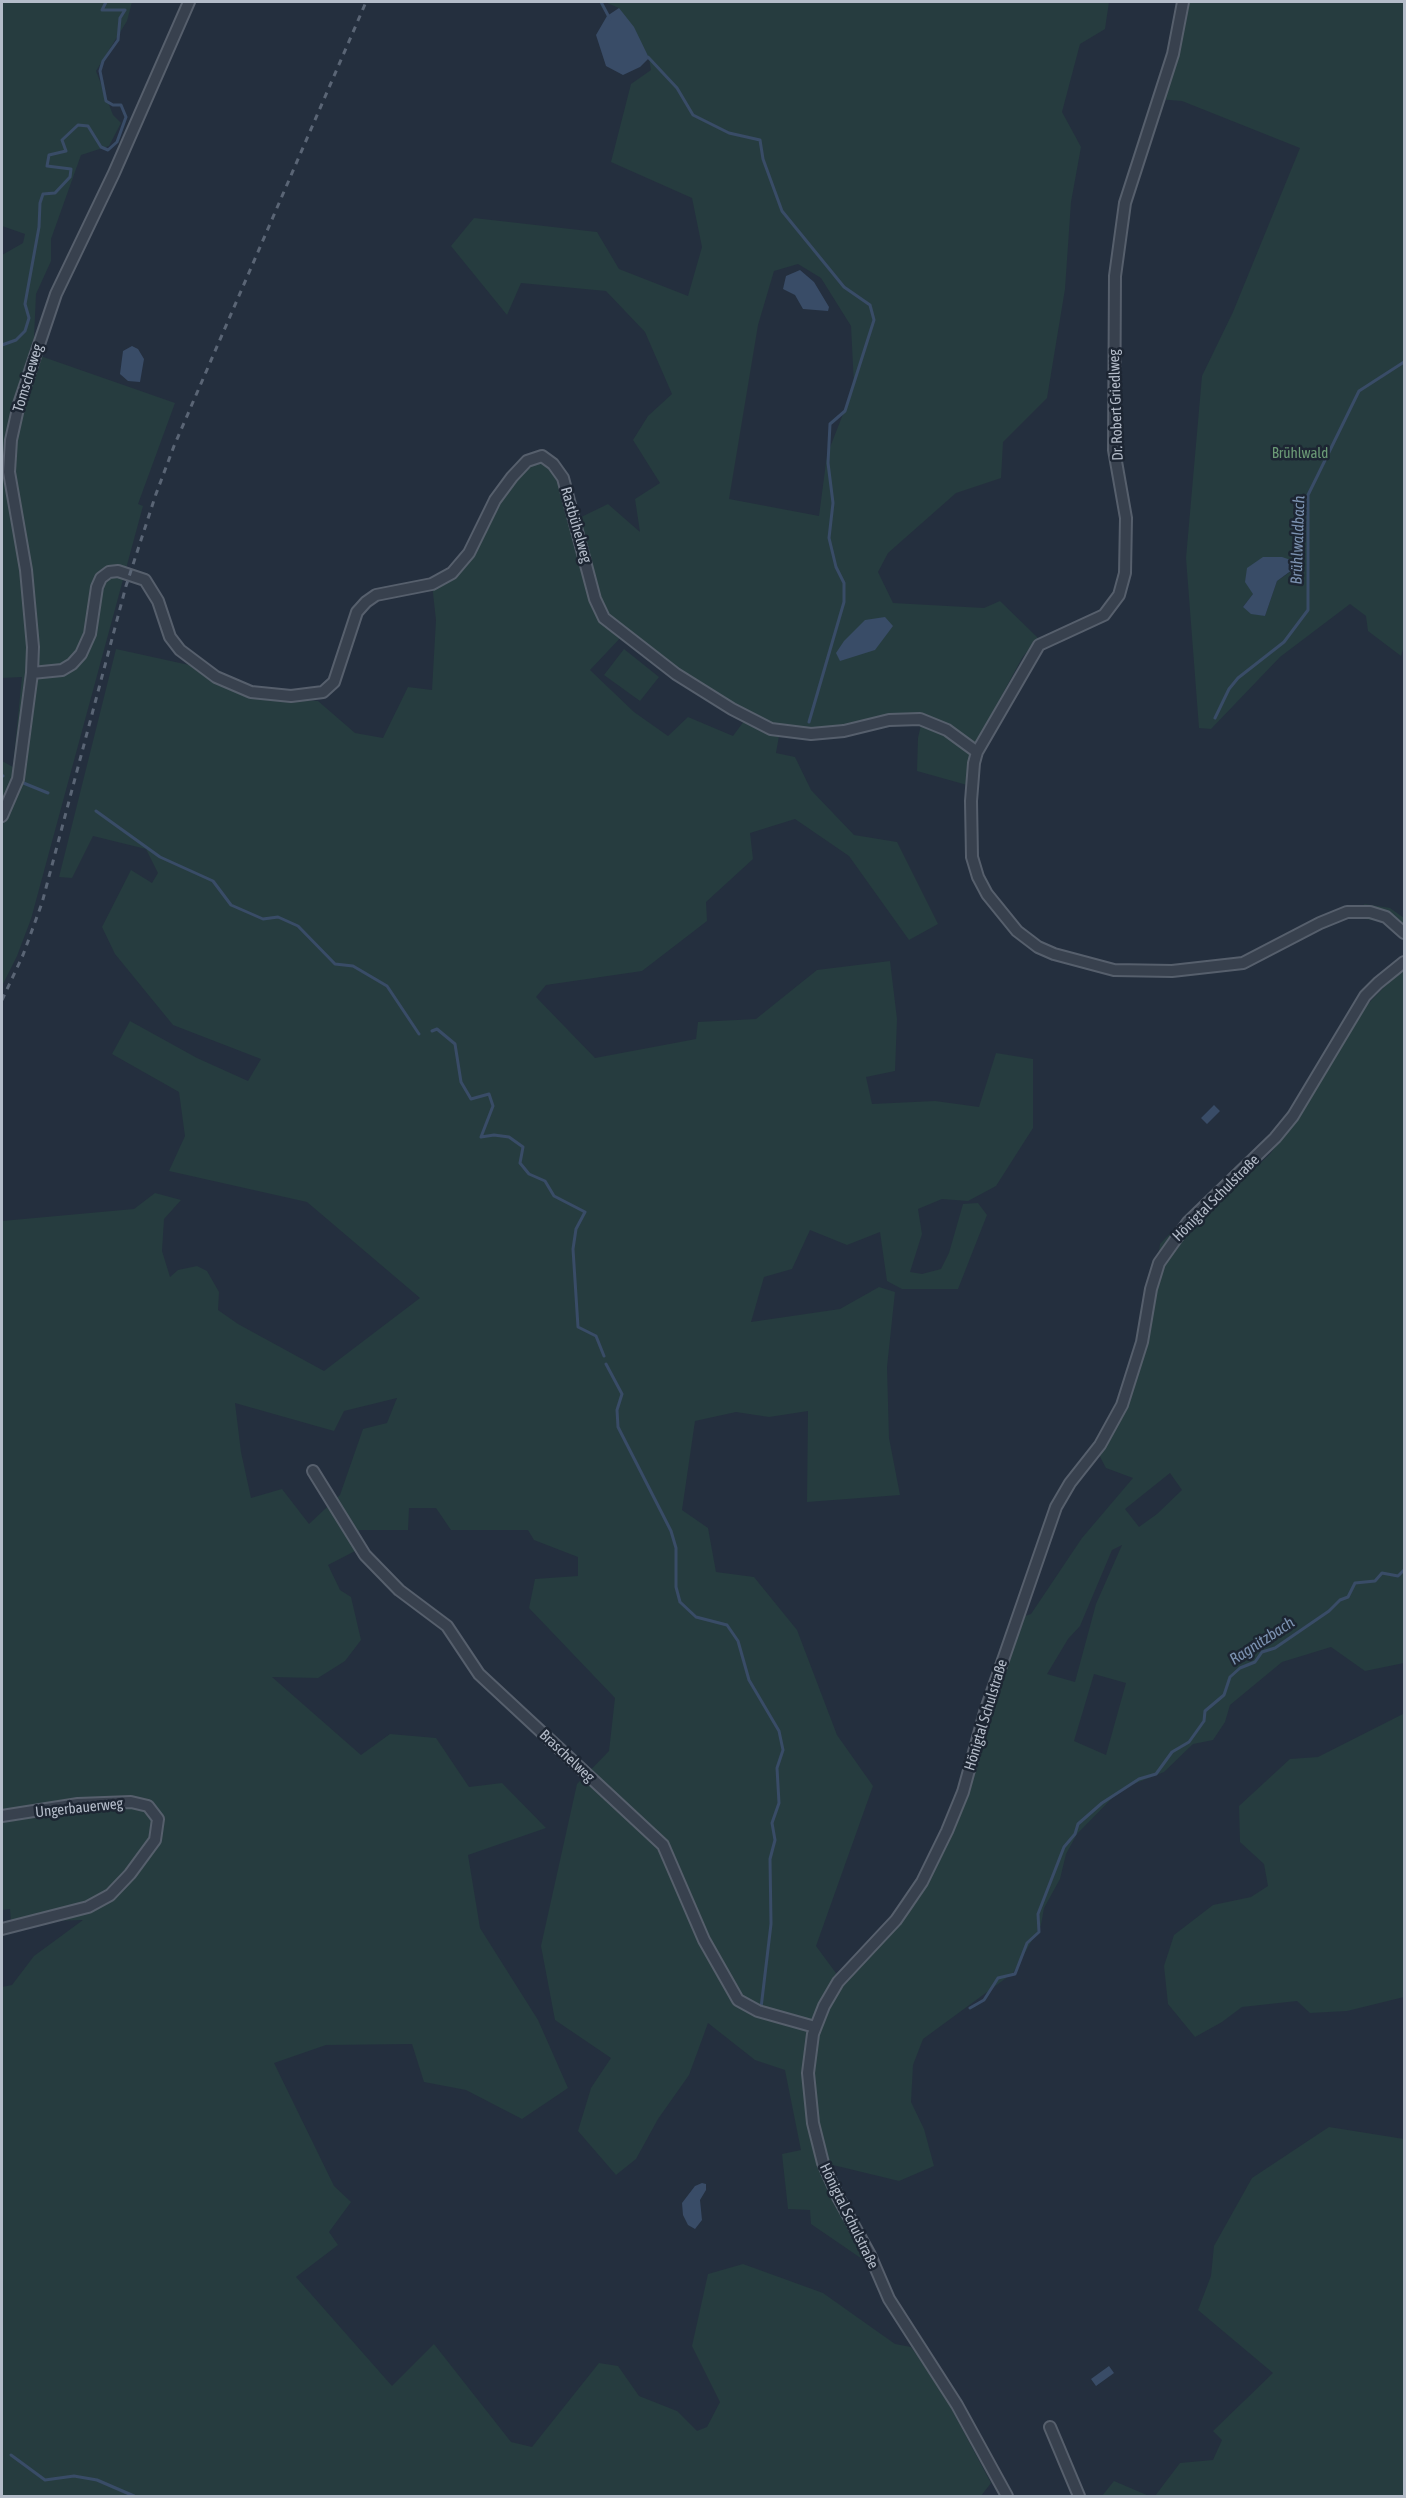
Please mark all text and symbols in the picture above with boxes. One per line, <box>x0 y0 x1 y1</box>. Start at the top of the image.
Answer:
street label: Tomscheweg <box>9 342 47 414</box>
street label: Dr. Robert Griedlweg <box>1105 349 1127 461</box>
park label: Brühlwald <box>1272 444 1328 462</box>
street label: Rastbühelweg <box>557 485 595 565</box>
water label: Brühlwaldbach <box>1287 495 1309 585</box>
street label: Hönigtal Schulstraße <box>1169 1151 1263 1245</box>
water label: Ragnitzbach <box>1226 1613 1298 1669</box>
street label: Hönigtal Schulstraße <box>961 1657 1011 1773</box>
street label: Braschelweg <box>536 1726 598 1786</box>
street label: Ungerbauerweg <box>34 1794 124 1822</box>
street label: Hönigtal Schulstraße <box>816 2160 882 2272</box>

